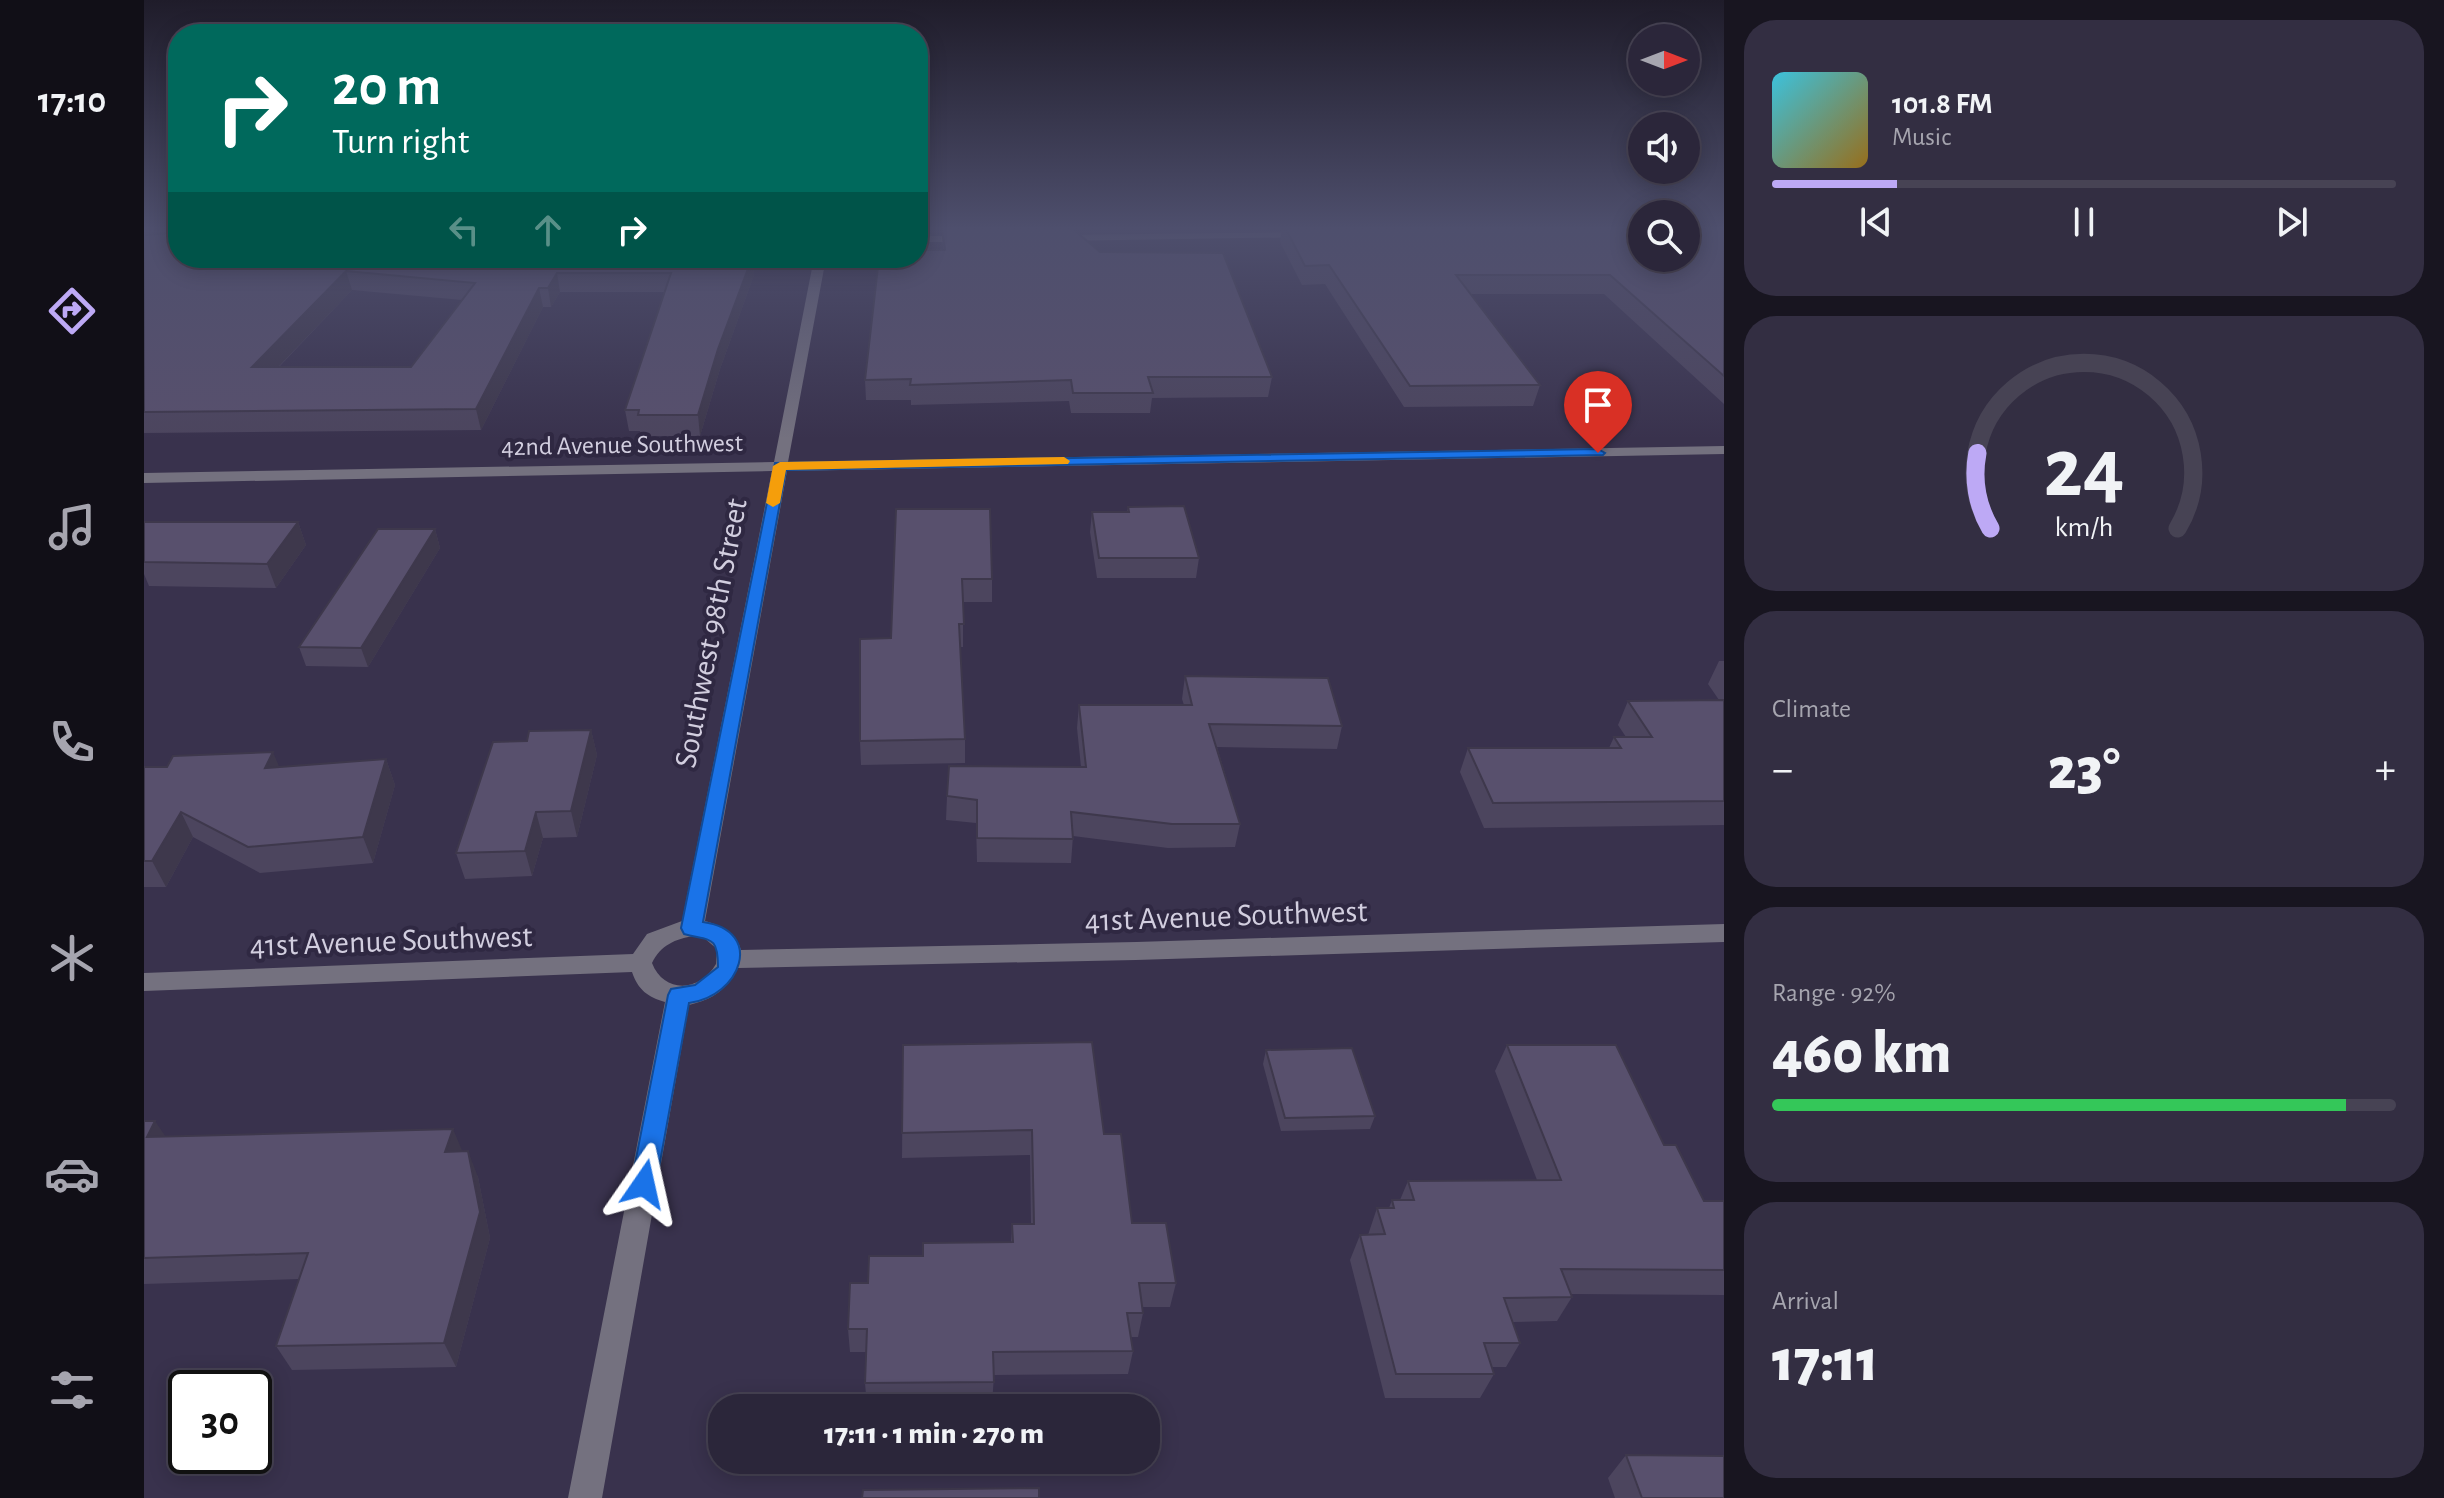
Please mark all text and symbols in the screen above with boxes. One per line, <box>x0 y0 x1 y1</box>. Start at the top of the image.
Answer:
north arrow <box>1628 24 1700 96</box>
map controls <box>1628 24 1700 272</box>
icon: right <box>200 56 304 160</box>
text: 20 m <box>332 59 441 115</box>
text: 17:10 <box>38 83 106 119</box>
text: 101.8 FM <box>1892 89 1993 119</box>
button: sound <box>1628 112 1700 184</box>
text: Turn right <box>332 124 469 160</box>
text: Music <box>1892 124 1951 150</box>
button: search <box>1628 200 1700 272</box>
icon: previous <box>1854 200 1898 244</box>
icon: pause <box>2062 200 2106 244</box>
icon: next <box>2270 200 2314 244</box>
icon: left <box>442 208 486 252</box>
icon: ahead <box>526 208 570 252</box>
icon: right <box>610 208 654 252</box>
icon: directions <box>44 283 100 339</box>
pin <box>1564 371 1632 453</box>
icon: arrive <box>1576 383 1620 427</box>
text: 24 <box>2043 428 2125 512</box>
street label: 42nd Avenue Southwest <box>501 430 743 460</box>
street label: Southwest 98th Street <box>669 496 753 770</box>
icon: music <box>44 499 100 555</box>
text: km/h <box>2055 514 2113 543</box>
text: Climate <box>1772 696 1851 722</box>
icon: phone <box>44 714 100 770</box>
text: 23° <box>2048 740 2120 800</box>
text: − <box>1772 748 1793 792</box>
text: + <box>2375 748 2396 792</box>
street label: 41st Avenue Southwest <box>1084 895 1368 937</box>
street label: 41st Avenue Southwest <box>249 920 533 962</box>
icon: climate <box>44 930 100 986</box>
text: Range · 92% <box>1772 980 1896 1006</box>
text: 460 km <box>1772 1024 1951 1084</box>
position arrow <box>602 1142 686 1226</box>
icon: car <box>44 1146 100 1202</box>
text: Arrival <box>1772 1288 1839 1314</box>
text: 17:11 <box>1772 1332 1878 1392</box>
icon: filters <box>44 1362 100 1418</box>
speed limit sign: 30 <box>168 1370 272 1474</box>
text: 17:11 · 1 min · 270 m <box>824 1419 1044 1449</box>

